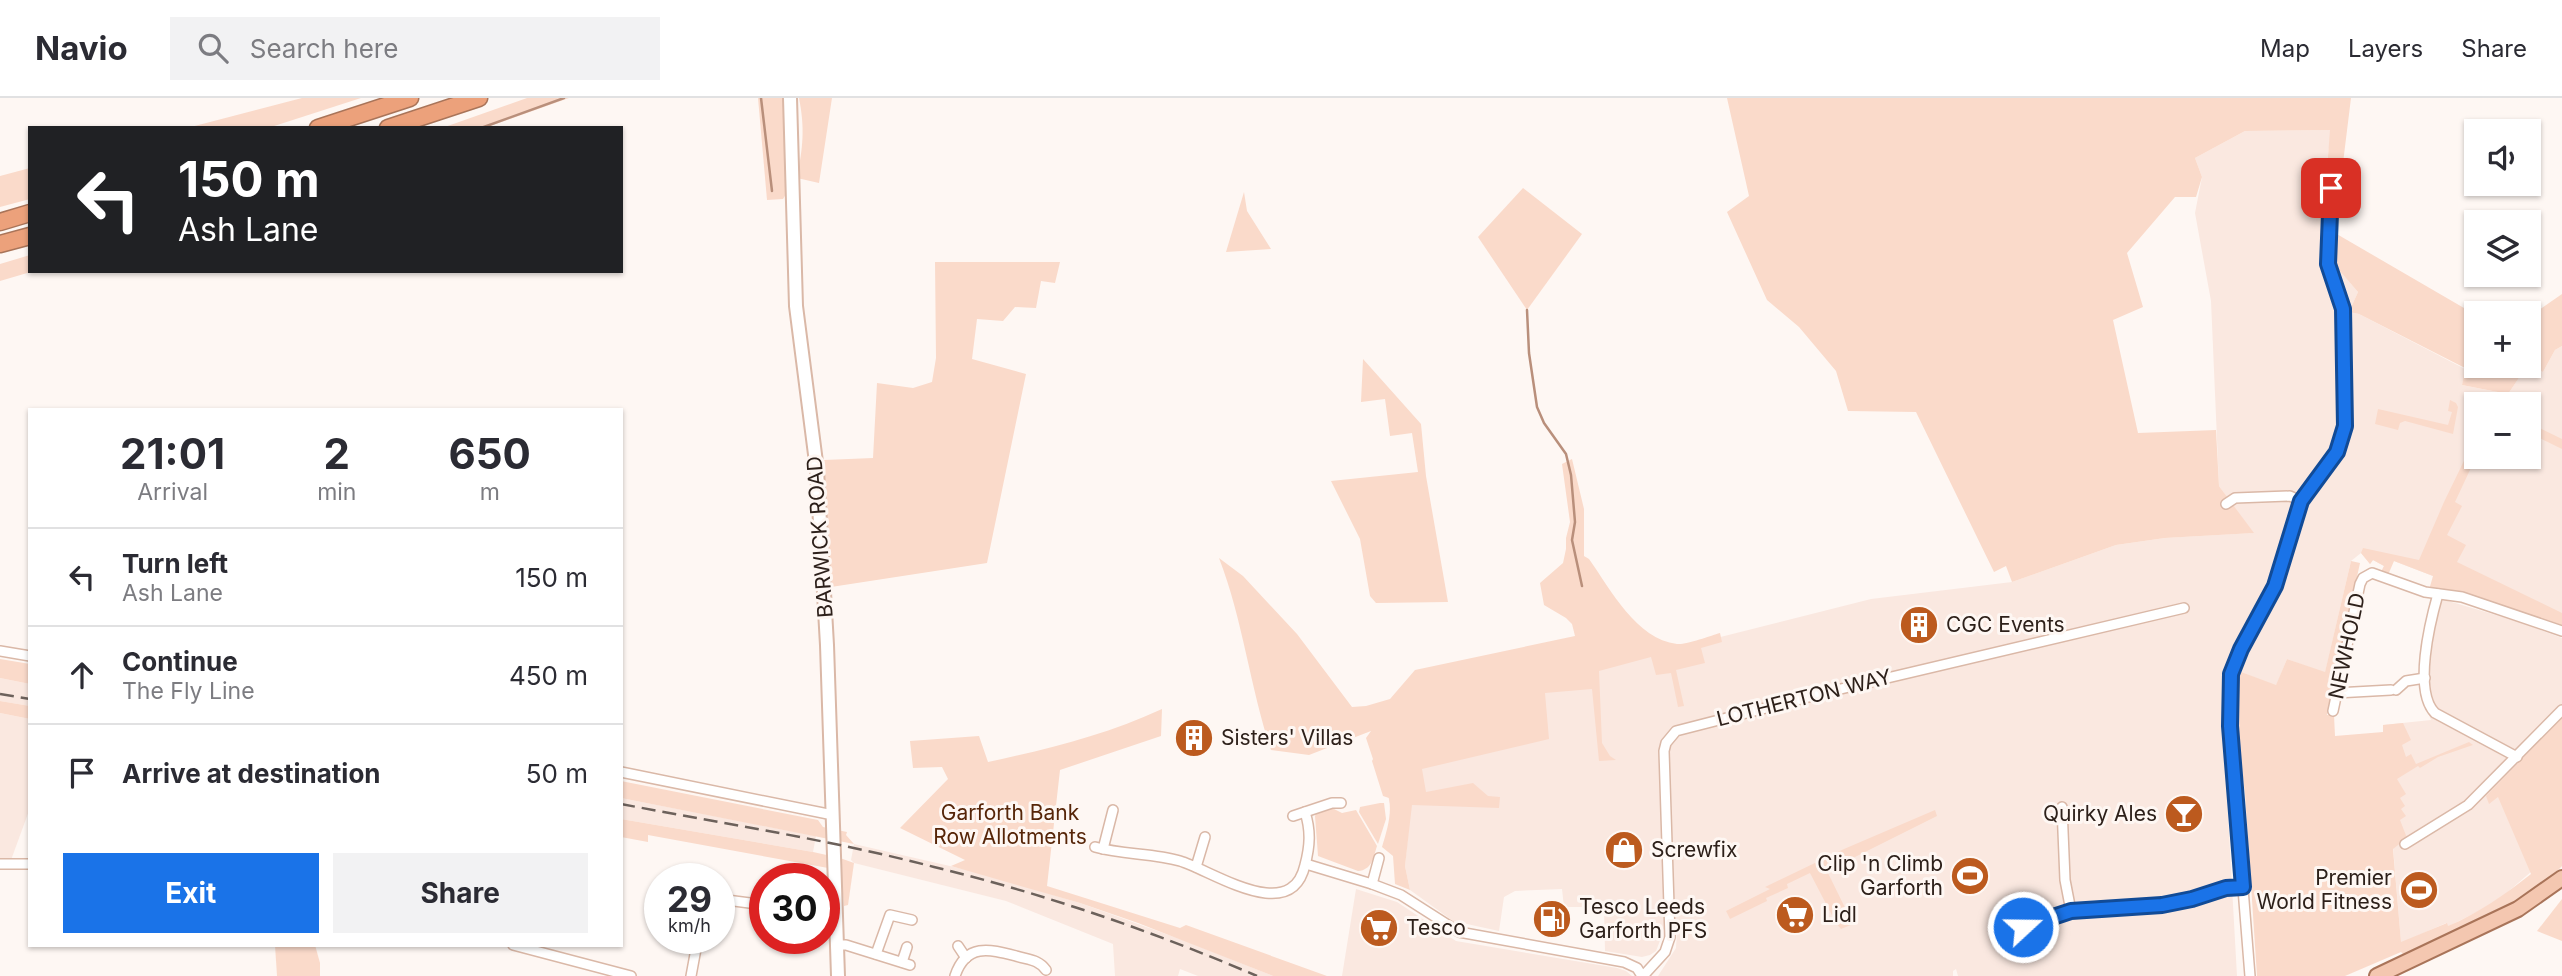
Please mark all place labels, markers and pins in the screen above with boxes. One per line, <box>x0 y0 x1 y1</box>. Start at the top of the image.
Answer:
pin <box>2301 158 2361 218</box>
building icon: CGC Events <box>1898 604 1940 646</box>
place label: CGC Events <box>1946 612 2065 637</box>
building icon: Sisters' Villas <box>1173 717 1215 759</box>
place label: Sisters' Villas <box>1221 725 1353 750</box>
bar icon: Quirky Ales <box>2163 793 2205 835</box>
place label: Quirky Ales <box>2043 801 2157 826</box>
shop icon: Screwfix <box>1603 829 1645 871</box>
place label: Screwfix <box>1651 837 1737 862</box>
place label: Clip 'n Climb Garforth <box>1817 851 1943 900</box>
sports icon: Clip 'n Climb Garforth <box>1949 855 1991 897</box>
place label: Premier World Fitness <box>2257 865 2392 914</box>
sports icon: Premier World Fitness <box>2398 869 2440 911</box>
place label: Tesco Leeds Garforth PFS <box>1579 894 1707 943</box>
supermarket icon: Lidl <box>1774 894 1816 936</box>
fuel station icon: Tesco Leeds Garforth PFS <box>1531 898 1573 940</box>
place label: Lidl <box>1822 902 1857 927</box>
supermarket icon: Tesco <box>1358 907 1400 949</box>
place label: Tesco <box>1406 915 1466 940</box>

